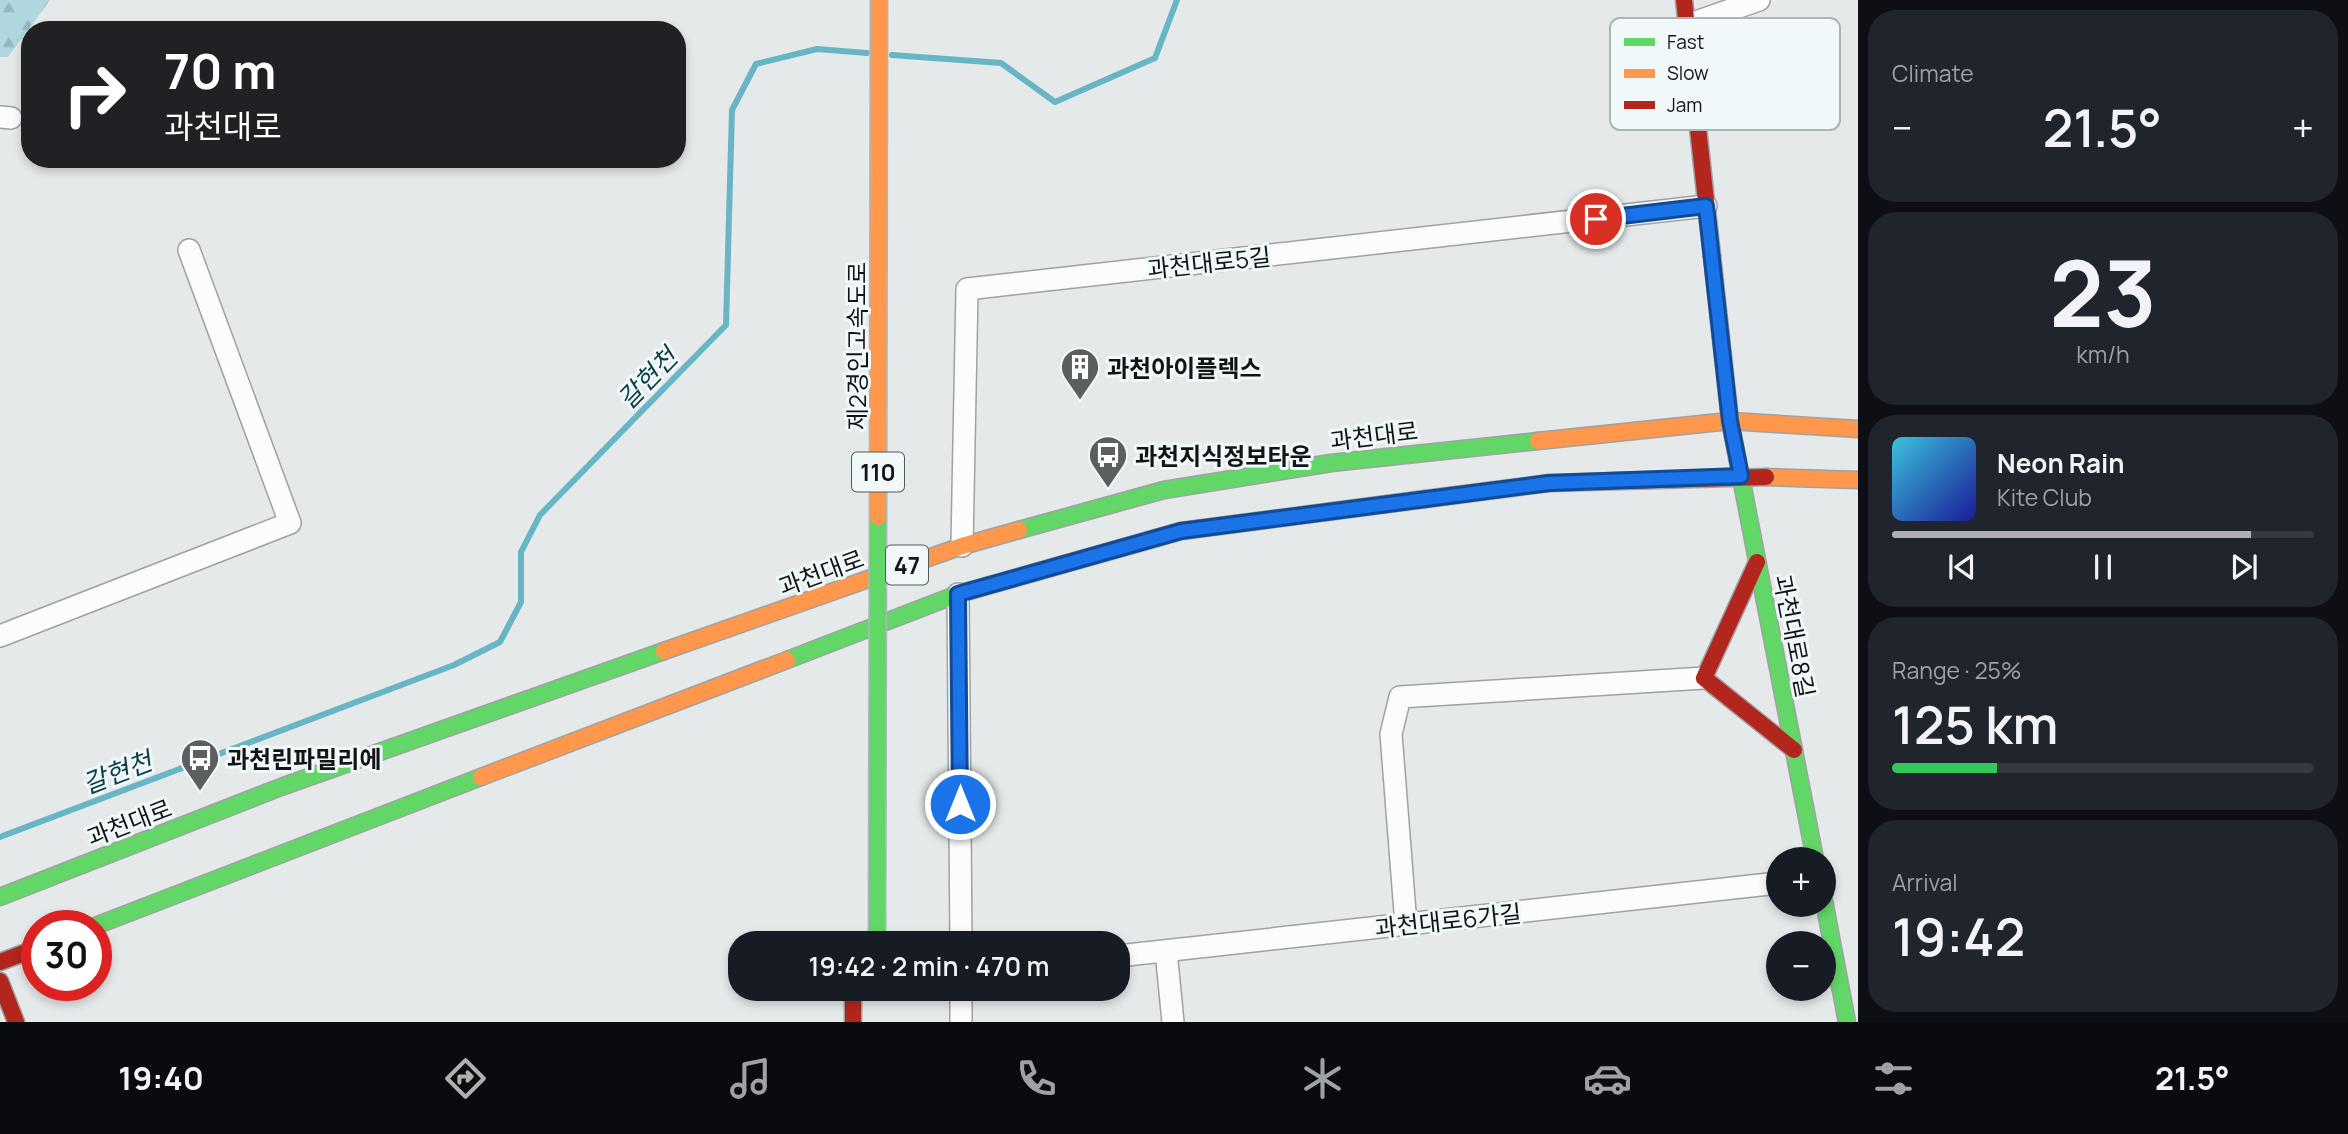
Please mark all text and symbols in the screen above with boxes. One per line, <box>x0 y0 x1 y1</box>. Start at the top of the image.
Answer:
legend <box>1610 18 1840 130</box>
text: Fast <box>1667 29 1704 55</box>
text: 70 m <box>164 37 276 104</box>
icon: right <box>49 49 140 140</box>
text: Climate <box>1892 57 1974 89</box>
text: Slow <box>1667 60 1709 86</box>
text: Jam <box>1667 92 1702 118</box>
text: 21.5° <box>2043 92 2162 163</box>
text: − <box>1892 101 1913 153</box>
text: + <box>2292 101 2314 153</box>
text: 과천대로 <box>164 104 282 148</box>
pin <box>1566 189 1626 249</box>
icon: arrive <box>1577 200 1615 238</box>
text: 23 <box>2049 230 2157 354</box>
street label: 과천대로5길 <box>1145 239 1273 285</box>
street label: 제2경인고속도로 <box>840 262 873 430</box>
water label: 갈현천 <box>609 337 687 416</box>
text: km/h <box>2076 338 2130 370</box>
building icon: 과천아이플렉스 <box>1059 346 1101 401</box>
place label: 과천아이플렉스 <box>1107 351 1262 384</box>
street label: 과천대로 <box>1328 413 1420 457</box>
bus stop icon: 과천지식정보타운 <box>1087 434 1129 489</box>
place label: 과천지식정보타운 <box>1135 439 1312 472</box>
text: Neon Rain <box>1997 445 2125 481</box>
road number: 110 <box>852 452 904 492</box>
text: Kite Club <box>1997 481 2092 513</box>
street label: 과천대로 <box>774 541 868 603</box>
road number: 47 <box>886 545 928 584</box>
icon: previous <box>1943 548 1981 586</box>
icon: pause <box>2084 548 2122 586</box>
icon: next <box>2225 548 2263 586</box>
street label: 과천대로8길 <box>1767 572 1823 700</box>
text: Range · 25% <box>1892 654 2022 686</box>
text: 125 km <box>1892 689 2058 760</box>
bus stop icon: 과천린파밀리에 <box>179 737 221 792</box>
water label: 갈현천 <box>77 741 160 802</box>
place label: 과천린파밀리에 <box>227 742 382 775</box>
position arrow <box>923 767 997 841</box>
street label: 과천대로 <box>82 791 176 853</box>
map controls <box>1766 847 1836 1001</box>
button: + <box>1766 847 1836 917</box>
text: Arrival <box>1892 866 1958 898</box>
street label: 과천대로6가길 <box>1373 896 1523 944</box>
text: 19:42 <box>1892 901 2025 972</box>
speed limit sign: 30 <box>21 910 112 1001</box>
button: − <box>1766 931 1836 1001</box>
text: 19:42 · 2 min · 470 m <box>809 948 1049 984</box>
icon: directions <box>441 1054 490 1103</box>
icon: music <box>726 1054 775 1103</box>
icon: phone <box>1012 1054 1061 1103</box>
icon: climate <box>1298 1054 1347 1103</box>
icon: car <box>1583 1054 1632 1103</box>
icon: filters <box>1869 1054 1918 1103</box>
text: 19:40 <box>118 1056 204 1100</box>
text: 21.5° <box>2155 1056 2230 1100</box>

